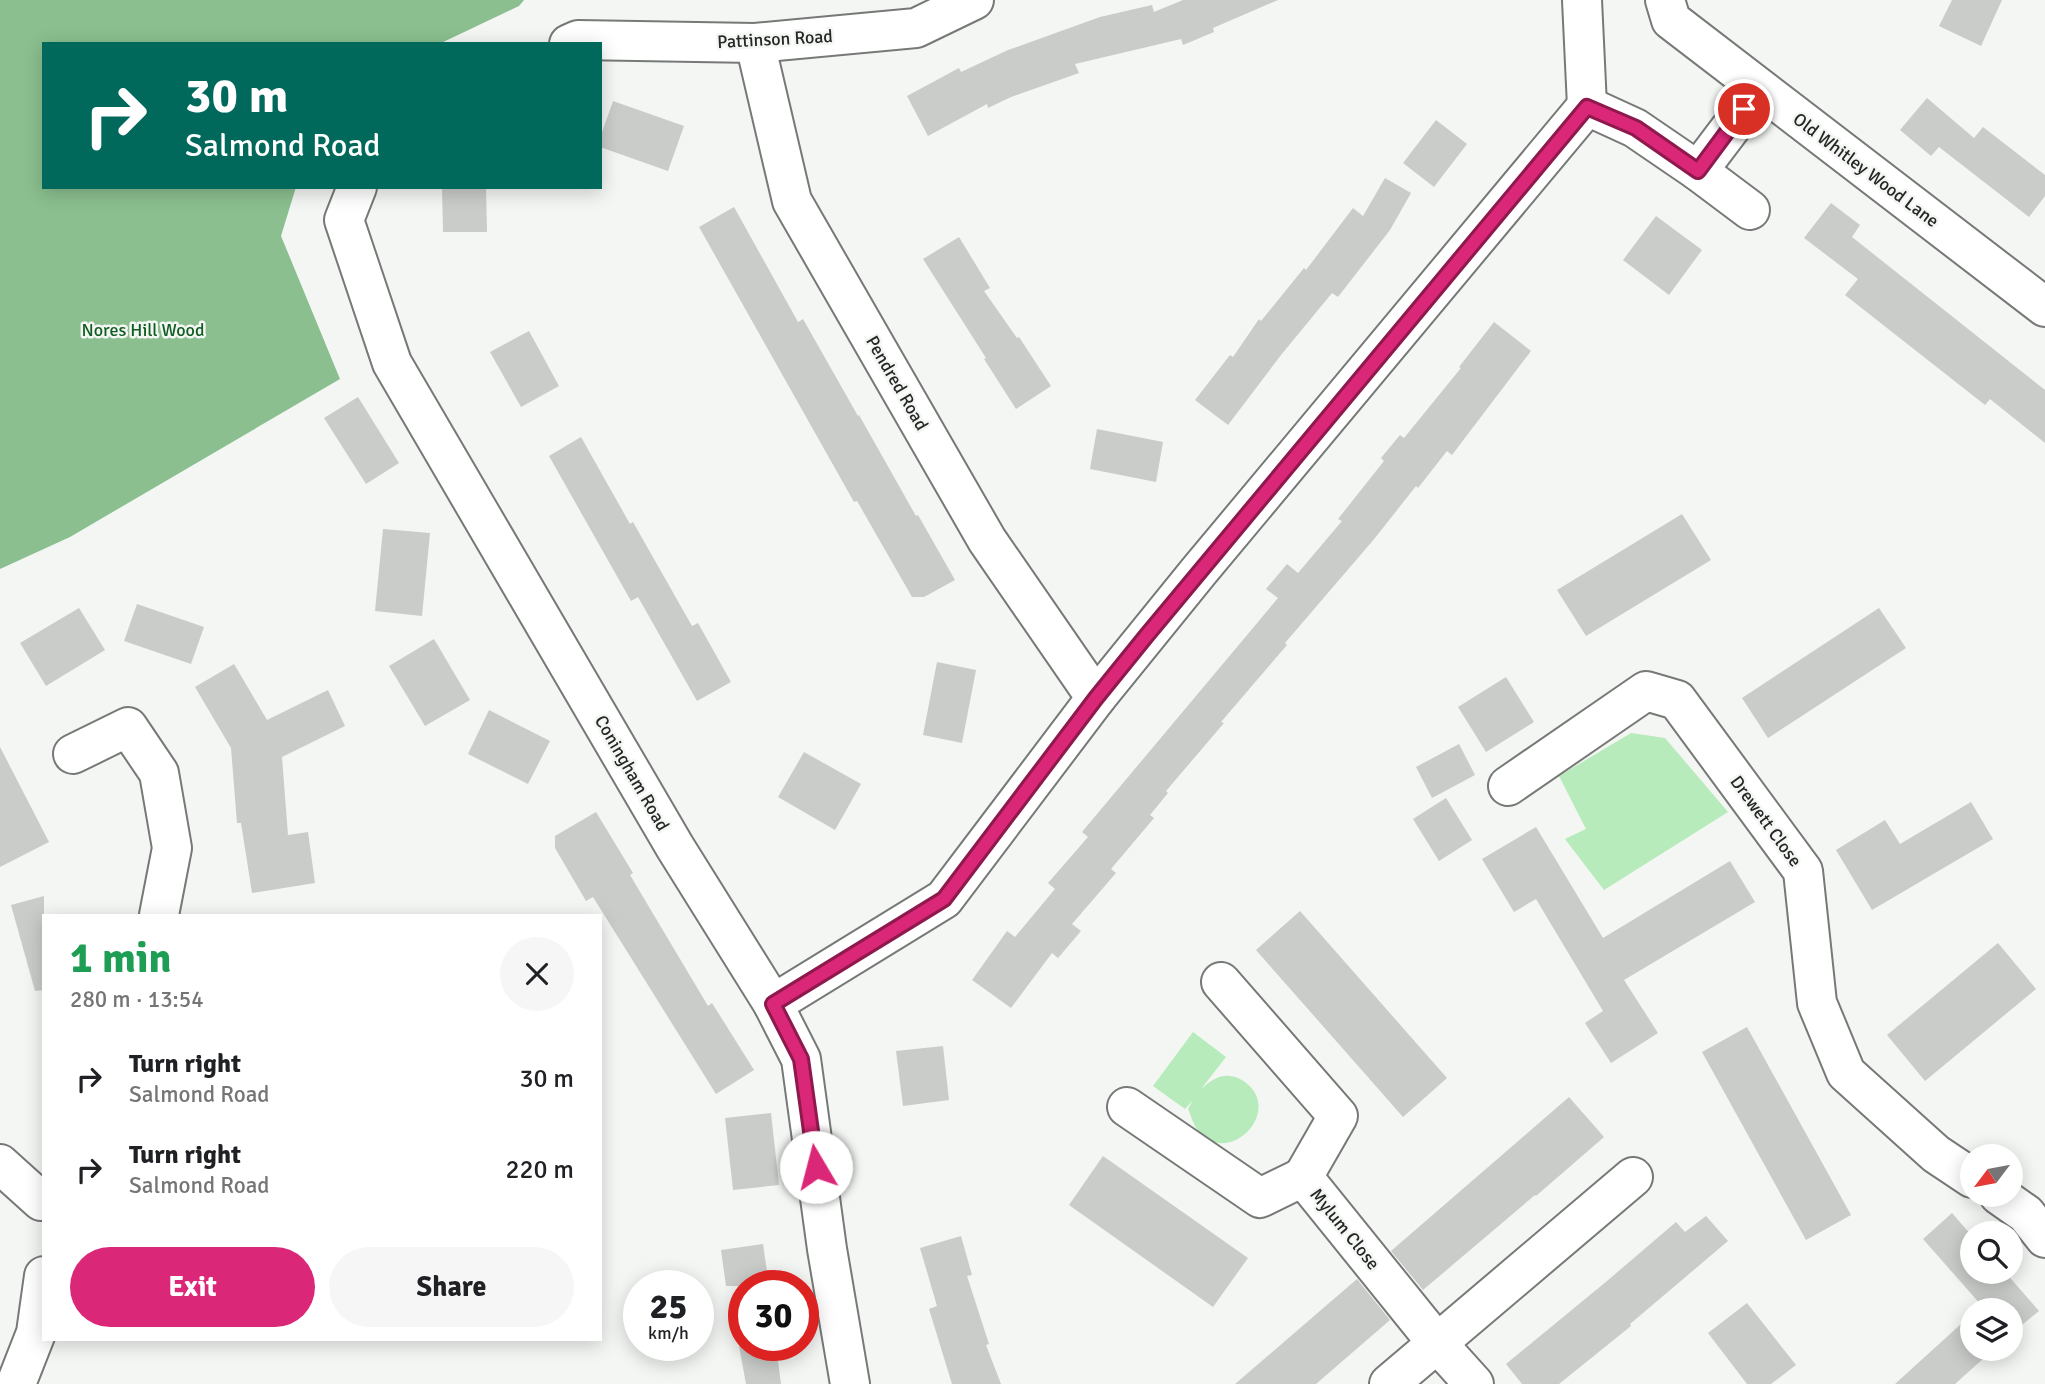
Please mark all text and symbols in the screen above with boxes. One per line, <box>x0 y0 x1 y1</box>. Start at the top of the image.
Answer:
street label: Pattinson Road <box>717 25 833 53</box>
text: 30 m <box>185 66 288 126</box>
icon: right <box>70 70 161 161</box>
pin <box>1714 79 1774 139</box>
icon: arrive <box>1725 90 1763 128</box>
street label: Old Whitley Wood Lane <box>1789 108 1943 232</box>
text: Salmond Road <box>185 126 380 165</box>
park label: Nores Hill Wood <box>82 319 204 341</box>
street label: Pendred Road <box>861 332 933 434</box>
street label: Coningham Road <box>590 711 674 835</box>
street label: Drewett Close <box>1726 771 1806 871</box>
text: 1 min <box>70 933 171 984</box>
button: close <box>500 937 574 1011</box>
text: 280 m · 13:54 <box>70 985 204 1014</box>
text: Turn right <box>129 1048 241 1080</box>
icon: right <box>70 1060 108 1098</box>
text: 30 m <box>519 1063 574 1095</box>
text: Salmond Road <box>129 1080 270 1109</box>
position arrow <box>779 1130 853 1204</box>
text: Turn right <box>129 1139 241 1171</box>
north arrow <box>1960 1144 2023 1208</box>
map controls <box>1960 1144 2023 1361</box>
icon: right <box>70 1151 108 1189</box>
text: 220 m <box>505 1154 574 1186</box>
text: Salmond Road <box>129 1171 270 1200</box>
street label: Mylum Close <box>1305 1184 1385 1274</box>
button: search <box>1960 1221 2023 1284</box>
button: Exit <box>70 1247 315 1327</box>
button: Share <box>329 1247 574 1327</box>
speed limit sign: 30 <box>728 1270 819 1361</box>
text: 25 <box>650 1285 687 1328</box>
button: layers <box>1960 1298 2023 1361</box>
text: km/h <box>648 1322 689 1344</box>

